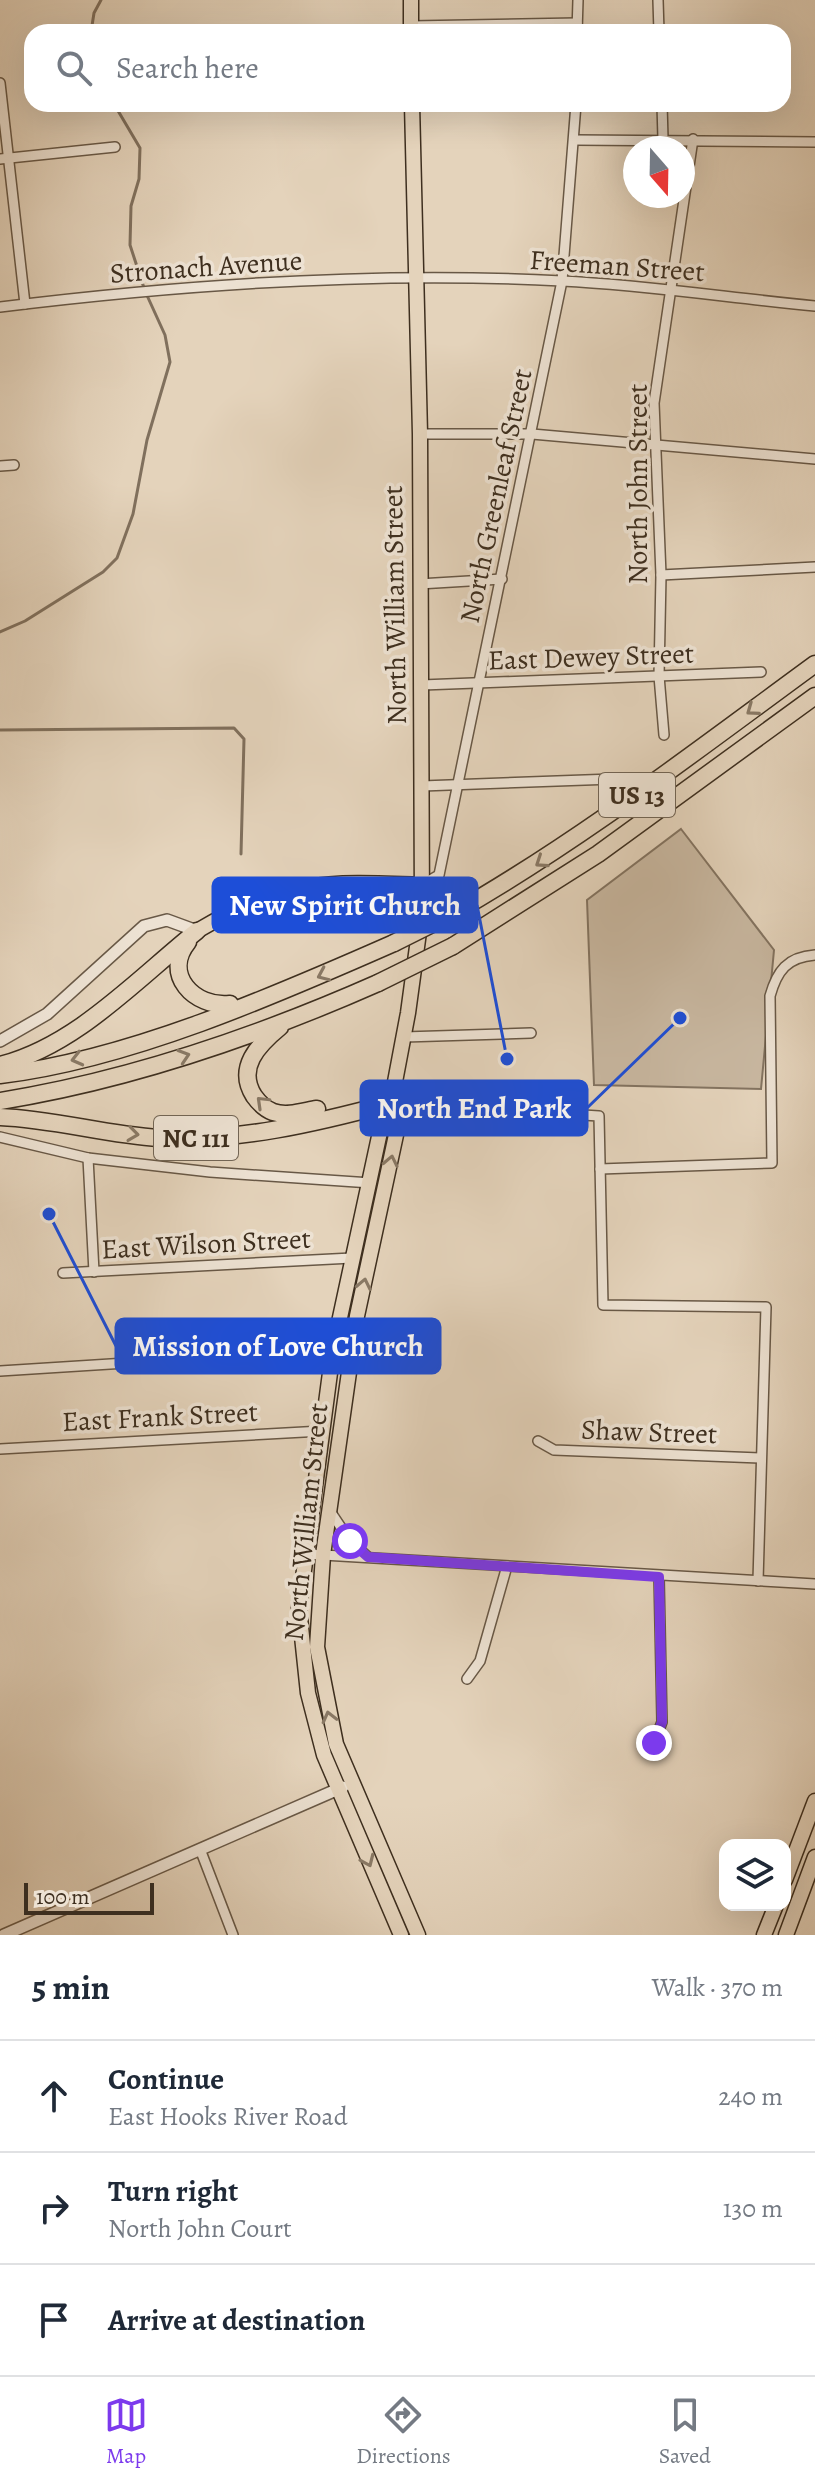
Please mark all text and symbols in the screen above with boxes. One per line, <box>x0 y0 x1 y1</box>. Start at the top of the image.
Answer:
search box <box>24 24 791 112</box>
icon: search <box>52 46 96 90</box>
text: Search here <box>116 48 259 88</box>
north arrow <box>623 136 695 208</box>
street label: Stronach Avenue <box>109 241 303 293</box>
street label: Freeman Street <box>528 241 706 291</box>
street label: North Greenleaf Street <box>450 365 542 627</box>
street label: North John Street <box>619 384 657 584</box>
street label: North William Street <box>374 485 416 725</box>
street label: East Dewey Street <box>487 634 695 680</box>
one-way arrow <box>746 700 761 715</box>
road number: US 13 <box>599 773 675 817</box>
one-way arrow <box>536 852 550 867</box>
callout: New Spirit Church <box>213 878 477 932</box>
text: New Spirit Church <box>229 885 461 925</box>
one-way arrow <box>317 965 331 981</box>
one-way arrow <box>71 1049 84 1066</box>
one-way arrow <box>177 1050 191 1066</box>
callout: North End Park <box>361 1081 587 1135</box>
text: North End Park <box>377 1088 572 1128</box>
one-way arrow <box>257 1096 271 1111</box>
road number: NC 111 <box>154 1116 238 1160</box>
one-way arrow <box>126 1125 140 1142</box>
one-way arrow <box>381 1154 398 1168</box>
street label: East Wilson Street <box>100 1220 312 1268</box>
one-way arrow <box>355 1278 372 1292</box>
callout: Mission of Love Church <box>116 1319 440 1373</box>
text: Mission of Love Church <box>132 1326 424 1366</box>
street label: East Frank Street <box>61 1393 259 1441</box>
street label: North William Street <box>275 1401 337 1643</box>
street label: Shaw Street <box>580 1411 718 1453</box>
route start <box>332 1523 368 1559</box>
one-way arrow <box>321 1710 338 1724</box>
route end <box>636 1725 672 1761</box>
map controls <box>719 1839 791 1911</box>
button: layers <box>719 1839 791 1911</box>
one-way arrow <box>359 1853 375 1868</box>
scale bar <box>24 1879 154 1915</box>
text: 100 m <box>36 1882 90 1912</box>
text: 5 min <box>32 1964 110 2011</box>
text: Walk · 370 m <box>652 1970 783 2005</box>
text: Continue <box>108 2059 224 2099</box>
icon: ahead <box>32 2074 76 2118</box>
text: 240 m <box>718 2079 783 2114</box>
text: East Hooks River Road <box>108 2099 348 2134</box>
text: Turn right <box>108 2171 238 2211</box>
icon: right <box>32 2186 76 2230</box>
text: 130 m <box>723 2191 783 2226</box>
text: North John Court <box>108 2211 292 2246</box>
icon: arrive <box>32 2298 76 2342</box>
text: Arrive at destination <box>108 2300 365 2340</box>
tab: Map <box>104 2393 148 2471</box>
tab: Directions <box>356 2393 451 2471</box>
tab: Saved <box>659 2393 711 2471</box>

